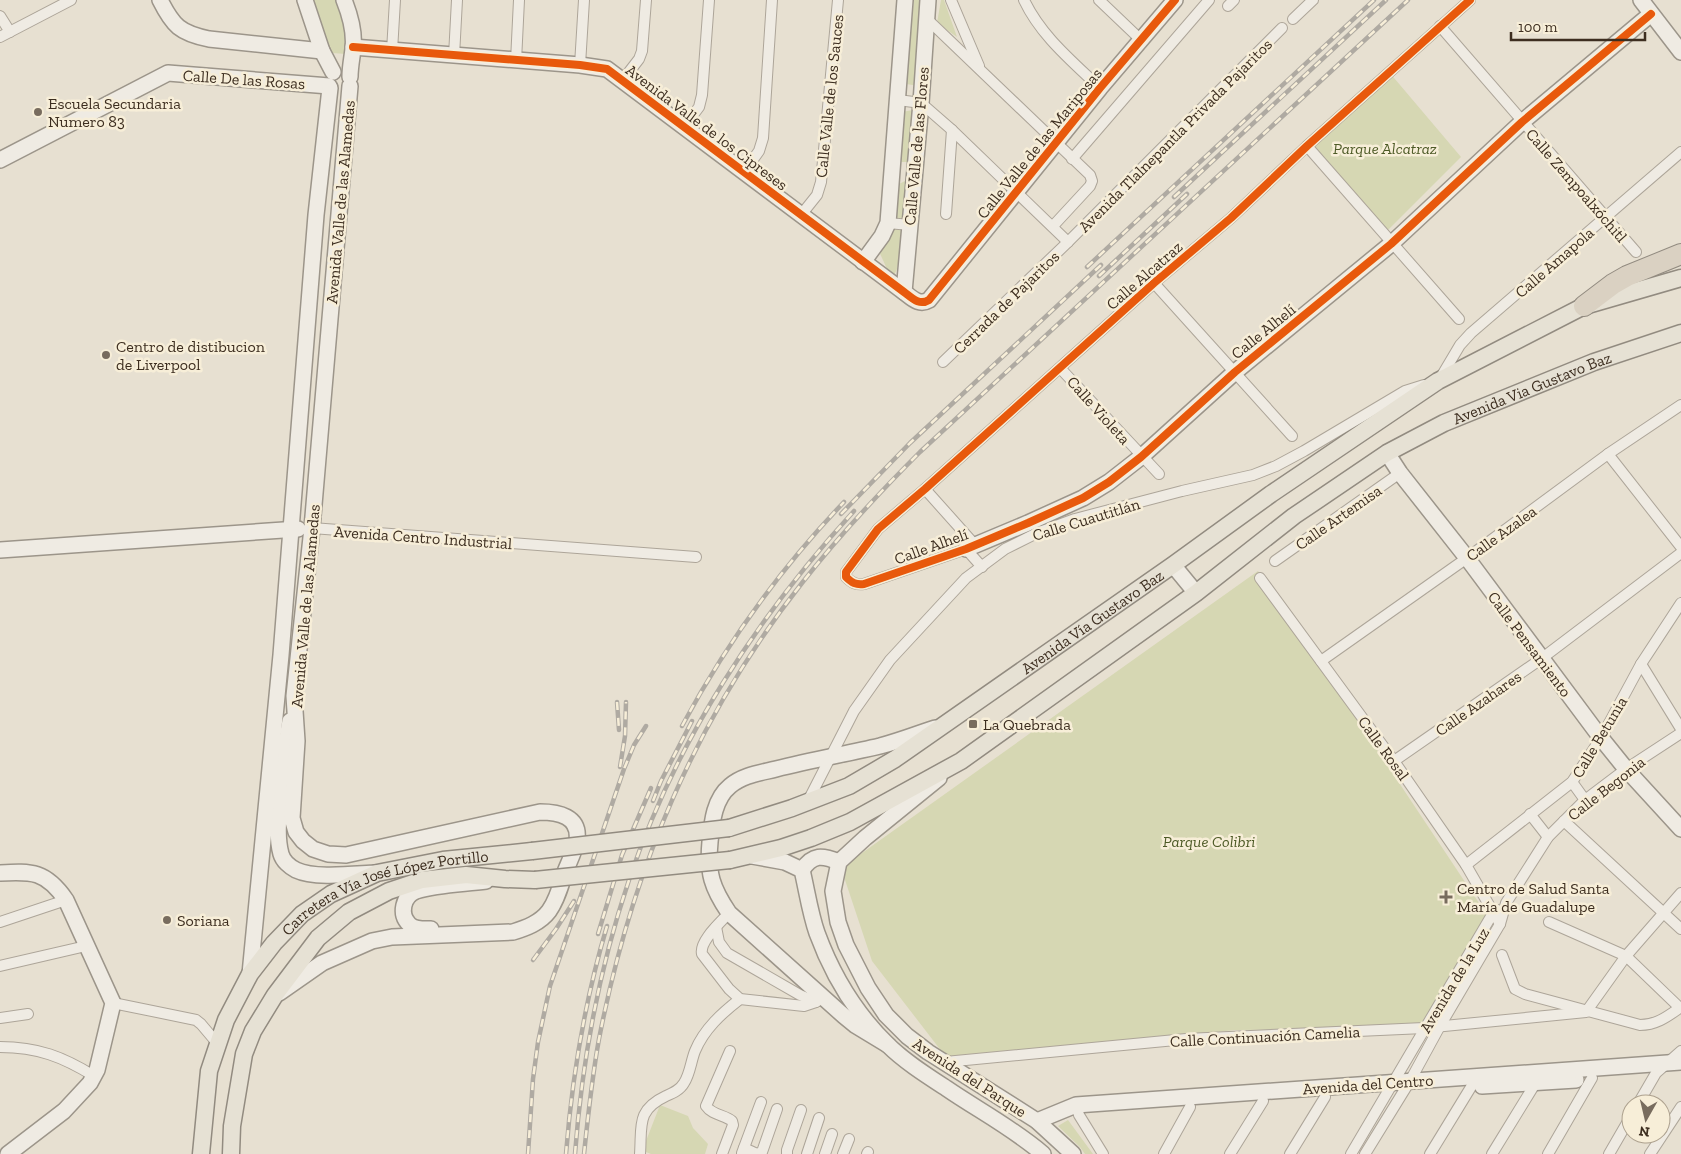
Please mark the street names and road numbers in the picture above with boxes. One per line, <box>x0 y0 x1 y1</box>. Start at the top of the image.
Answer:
street label: Calle Valle de los Sauces <box>811 13 848 179</box>
street label: Avenida Tlalnepantla Privada Pajaritos <box>1075 35 1276 236</box>
street label: Avenida Valle de los Cipreses <box>622 60 791 194</box>
street label: Calle Valle de las Mariposas <box>973 64 1106 222</box>
street label: Calle De las Rosas <box>182 66 306 93</box>
street label: Calle Valle de las Flores <box>900 66 933 226</box>
street label: Avenida Valle de las Alamedas <box>322 99 359 305</box>
street label: Calle Zempoalxóchitl <box>1522 125 1631 246</box>
street label: Calle Amapola <box>1511 223 1598 302</box>
street label: Calle Alcatraz <box>1102 237 1186 314</box>
street label: Cerrada de Pajaritos <box>949 247 1063 358</box>
street label: Calle Alhelí <box>1227 299 1300 363</box>
street label: Avenida Via Gustavo Baz <box>1450 348 1614 428</box>
street label: Calle Violeta <box>1063 372 1134 449</box>
street label: Calle Artemisa <box>1292 481 1385 554</box>
street label: Calle Cuautitlán <box>1030 494 1143 545</box>
street label: Calle Azalea <box>1462 501 1540 565</box>
street label: Avenida Valle de las Alamedas <box>287 503 324 709</box>
street label: Avenida Centro Industrial <box>333 522 513 553</box>
street label: Calle Alhelí <box>892 524 971 569</box>
street label: Avenida Vía Gustavo Baz <box>1018 566 1167 678</box>
street label: Calle Pensamiento <box>1484 588 1575 701</box>
street label: Calle Azahares <box>1432 667 1525 740</box>
street label: Calle Betunia <box>1568 693 1631 781</box>
street label: Calle Rosal <box>1354 713 1413 784</box>
street label: Calle Begonia <box>1564 752 1649 825</box>
street label: Carretera Vía José López Portillo <box>278 846 489 939</box>
street label: Avenida de la Luz <box>1416 924 1493 1036</box>
street label: Calle Continuación Camelia <box>1169 1022 1361 1051</box>
street label: Avenida del Parque <box>909 1034 1030 1121</box>
street label: Avenida del Centro <box>1302 1070 1434 1099</box>

